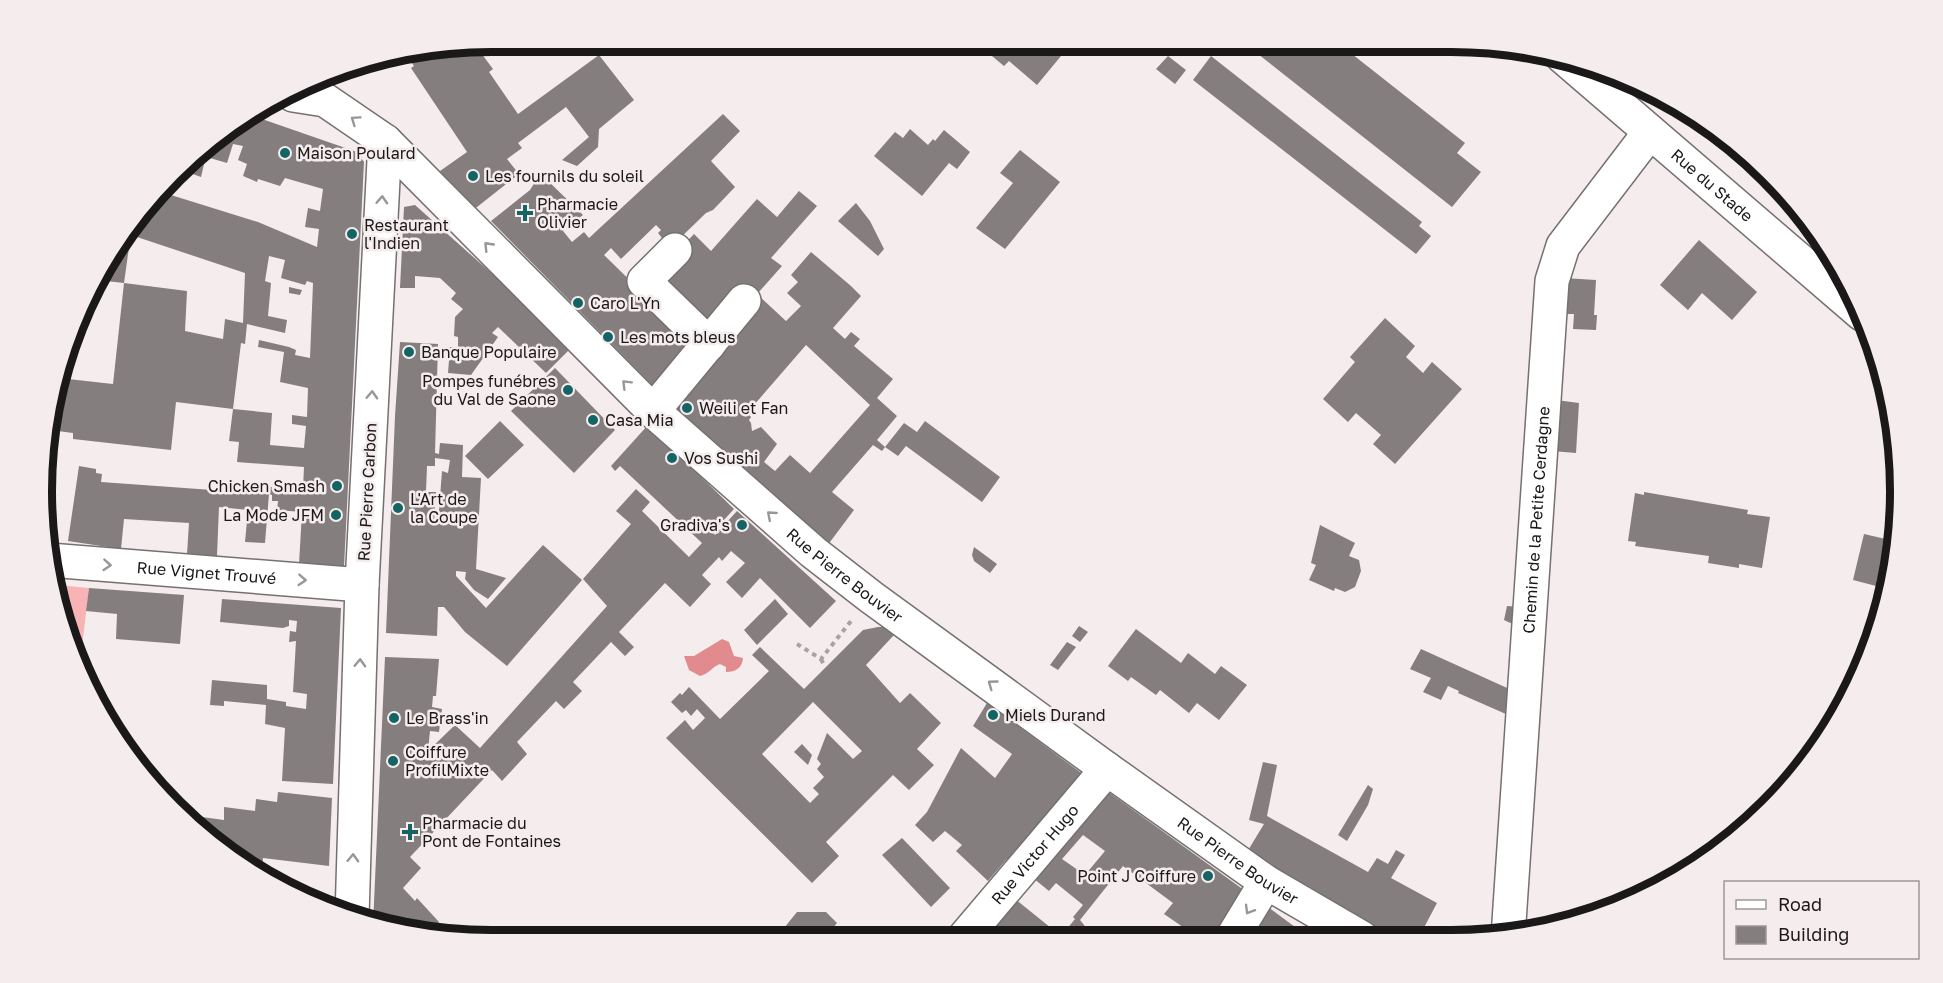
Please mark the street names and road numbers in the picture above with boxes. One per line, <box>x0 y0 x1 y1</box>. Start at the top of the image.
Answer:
street label: Rue du Stade <box>1667 144 1757 226</box>
street label: Chemin de la Petite Cerdagne <box>1518 406 1554 634</box>
street label: Rue Pierre Carbon <box>353 422 381 562</box>
street label: Rue Pierre Bouvier <box>783 524 907 627</box>
street label: Rue Vignet Trouvé <box>136 557 277 588</box>
street label: Rue Victor Hugo <box>987 800 1083 908</box>
street label: Rue Pierre Bouvier <box>1174 812 1302 909</box>

